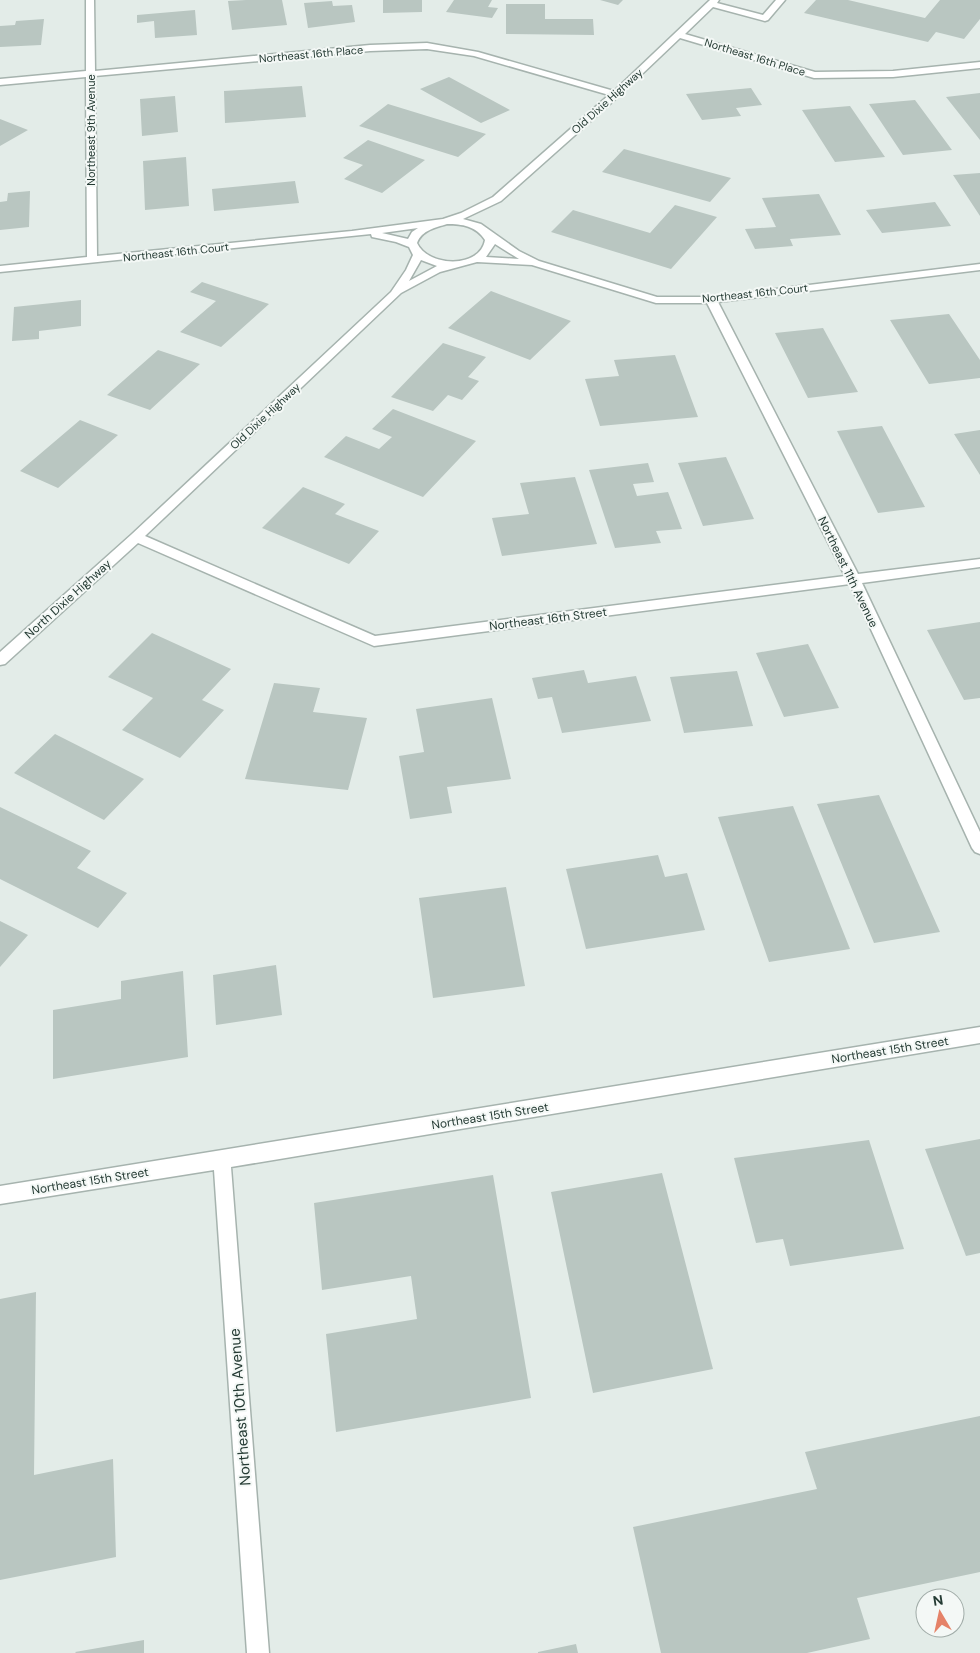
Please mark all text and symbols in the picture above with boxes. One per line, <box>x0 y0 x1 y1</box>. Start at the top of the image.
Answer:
street label: Northeast 16th Place <box>703 35 807 79</box>
street label: Northeast 16th Place <box>258 42 364 66</box>
street label: Old Dixie Highway <box>569 65 645 137</box>
street label: Northeast 9th Avenue <box>84 74 98 186</box>
street label: Northeast 16th Court <box>122 239 230 265</box>
street label: Northeast 16th Court <box>701 280 809 306</box>
street label: Old Dixie Highway <box>227 380 303 452</box>
street label: Northeast 11th Avenue <box>814 514 882 630</box>
street label: North Dixie Highway <box>21 556 115 642</box>
street label: Northeast 16th Street <box>488 604 608 634</box>
street label: Northeast 15th Street <box>830 1033 950 1067</box>
street label: Northeast 15th Street <box>430 1099 550 1133</box>
street label: Northeast 15th Street <box>30 1164 150 1198</box>
street label: Northeast 10th Avenue <box>225 1328 255 1486</box>
north arrow <box>915 1588 965 1638</box>
text: N <box>932 1590 944 1610</box>

